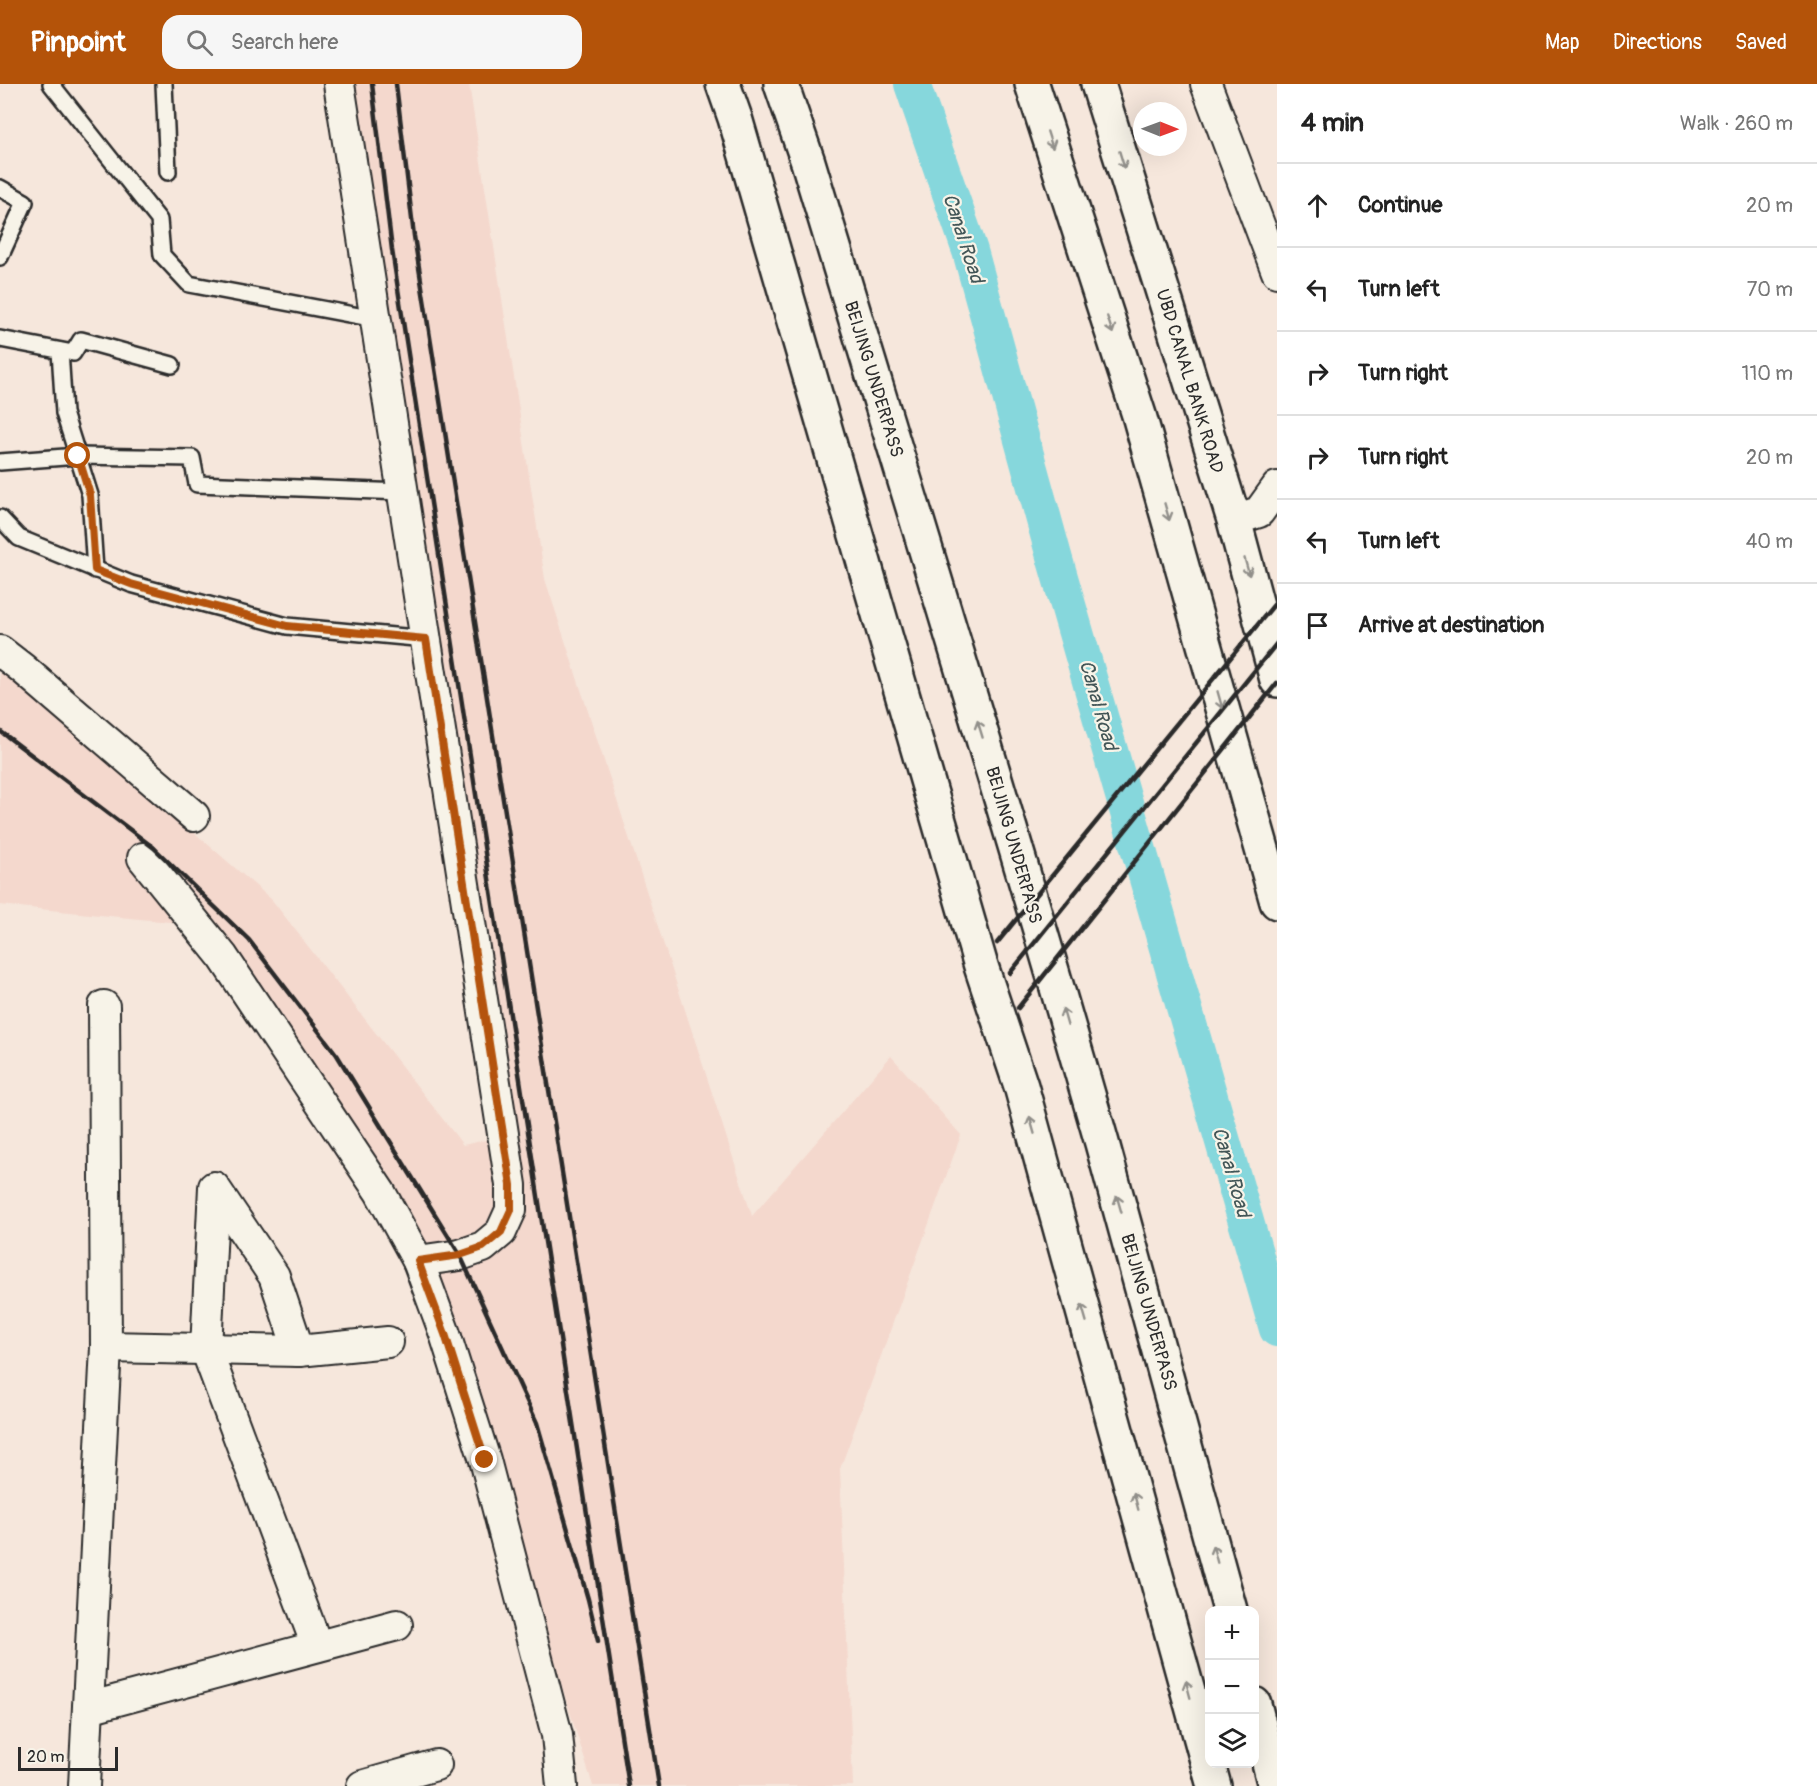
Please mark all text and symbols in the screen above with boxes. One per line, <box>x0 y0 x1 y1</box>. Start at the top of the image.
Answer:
search box <box>162 15 582 69</box>
text: Pinpoint <box>30 25 126 60</box>
icon: search <box>183 26 216 59</box>
text: Search here <box>231 28 338 56</box>
text: Map <box>1545 29 1580 56</box>
text: Directions <box>1613 29 1702 56</box>
text: Saved <box>1735 29 1787 56</box>
north arrow <box>1133 102 1187 156</box>
text: 4 min <box>1301 107 1364 139</box>
text: Walk · 260 m <box>1680 111 1793 136</box>
one-way arrow <box>1046 130 1057 149</box>
one-way arrow <box>1117 150 1128 169</box>
icon: ahead <box>1301 189 1334 222</box>
water label: Canal Road <box>937 190 990 288</box>
text: Continue <box>1358 191 1442 219</box>
text: 20 m <box>1746 193 1793 218</box>
icon: left <box>1301 273 1334 306</box>
text: Turn left <box>1358 275 1440 303</box>
text: 70 m <box>1747 277 1793 302</box>
street label: UBD CANAL BANK ROAD <box>1151 286 1229 476</box>
street label: BEIJING UNDERPASS <box>839 298 908 460</box>
one-way arrow <box>1105 315 1116 334</box>
icon: right <box>1301 357 1334 390</box>
text: Turn right <box>1358 359 1448 387</box>
text: 110 m <box>1742 361 1793 386</box>
icon: right <box>1301 441 1334 474</box>
route start <box>64 442 90 468</box>
text: Turn right <box>1358 443 1448 471</box>
text: 20 m <box>1746 445 1793 470</box>
one-way arrow <box>1161 502 1173 521</box>
icon: left <box>1301 525 1334 558</box>
text: Turn left <box>1358 527 1440 555</box>
text: 40 m <box>1746 529 1793 554</box>
one-way arrow <box>1242 557 1253 576</box>
icon: arrive <box>1301 609 1334 642</box>
text: Arrive at destination <box>1358 611 1544 639</box>
water label: Canal Road <box>1074 657 1124 755</box>
one-way arrow <box>1215 690 1226 709</box>
one-way arrow <box>974 720 985 739</box>
street label: BEIJING UNDERPASS <box>980 764 1047 926</box>
one-way arrow <box>1059 1007 1070 1026</box>
one-way arrow <box>1025 1116 1037 1135</box>
water label: Canal Road <box>1207 1124 1257 1222</box>
one-way arrow <box>1113 1195 1124 1214</box>
street label: BEIJING UNDERPASS <box>1115 1231 1182 1393</box>
one-way arrow <box>1078 1304 1089 1323</box>
route end <box>471 1446 497 1472</box>
one-way arrow <box>1130 1492 1142 1511</box>
one-way arrow <box>1208 1545 1220 1564</box>
map controls <box>1205 1606 1259 1768</box>
button: + <box>1205 1606 1259 1660</box>
button: − <box>1205 1660 1259 1714</box>
one-way arrow <box>1182 1680 1193 1699</box>
button: layers <box>1205 1714 1259 1768</box>
scale bar <box>18 1744 118 1772</box>
text: 20 m <box>27 1747 65 1767</box>

